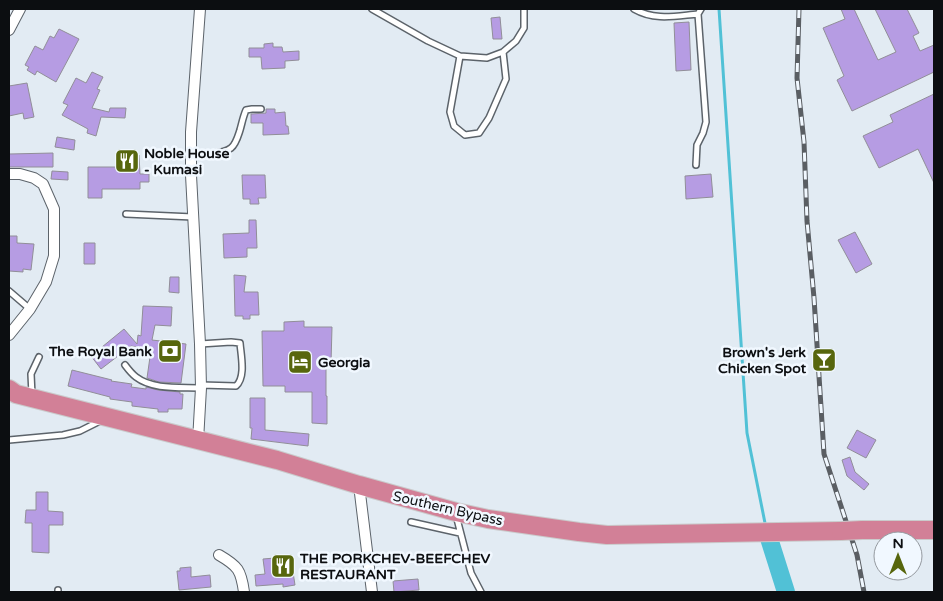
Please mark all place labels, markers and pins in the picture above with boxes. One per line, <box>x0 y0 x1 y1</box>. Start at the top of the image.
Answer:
place label: Noble House - Kumasi <box>144 145 230 178</box>
restaurant icon: Noble House - Kumasi <box>114 148 140 174</box>
bank icon: The Royal Bank <box>157 338 183 364</box>
place label: The Royal Bank <box>48 343 152 360</box>
place label: Brown's Jerk Chicken Spot <box>718 344 807 377</box>
bar icon: Brown's Jerk Chicken Spot <box>811 347 837 373</box>
hotel icon: Georgia <box>287 349 313 375</box>
place label: Georgia <box>318 354 371 371</box>
place label: THE PORKCHEV-BEEFCHEV RESTAURANT <box>299 550 491 583</box>
restaurant icon: THE PORKCHEV-BEEFCHEV RESTAURANT <box>270 553 296 579</box>

